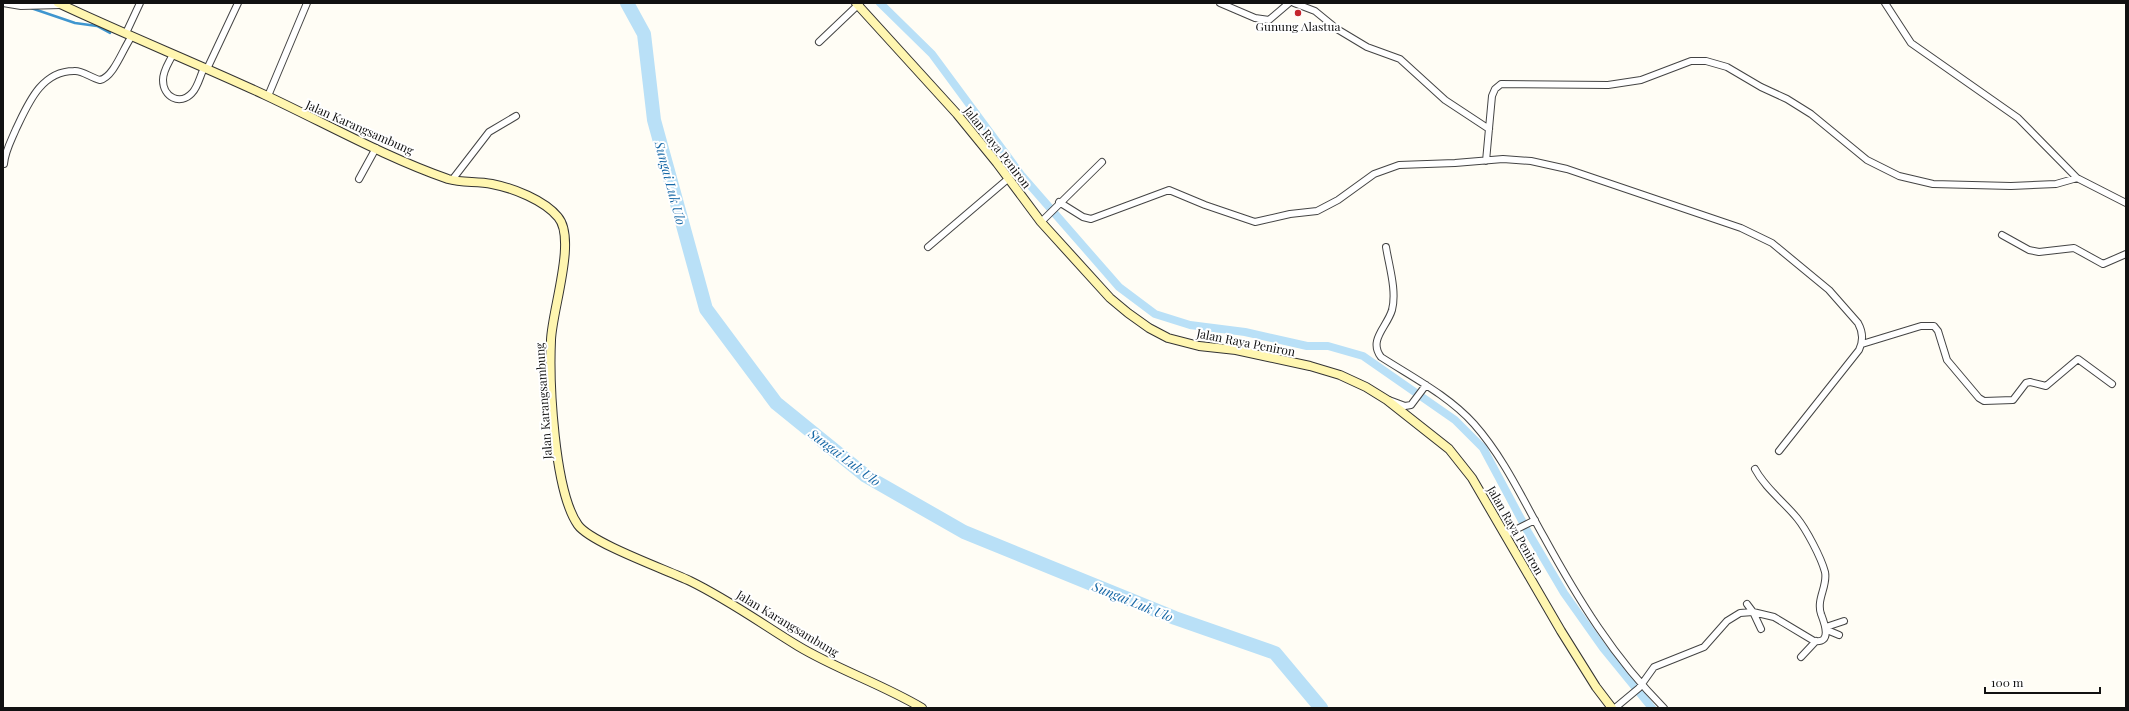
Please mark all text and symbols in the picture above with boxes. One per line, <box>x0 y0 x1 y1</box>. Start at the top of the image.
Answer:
marker: Gunung Alastua <box>1293 8 1303 18</box>
place label: Gunung Alastua <box>1255 18 1341 34</box>
street label: Jalan Karangsambung <box>302 96 417 158</box>
street label: Jalan Raya Peniron <box>960 102 1035 191</box>
water label: Sungai Luk Ulo <box>651 138 690 227</box>
street label: Jalan Raya Peniron <box>1194 324 1297 359</box>
street label: Jalan Karangsambung <box>531 342 555 461</box>
water label: Sungai Luk Ulo <box>805 424 884 490</box>
street label: Jalan Raya Peniron <box>1484 482 1548 577</box>
water label: Sungai Luk Ulo <box>1089 577 1176 625</box>
street label: Jalan Karangsambung <box>733 586 843 660</box>
scale bar <box>1985 669 2100 695</box>
text: 100 m <box>1991 674 2024 690</box>

